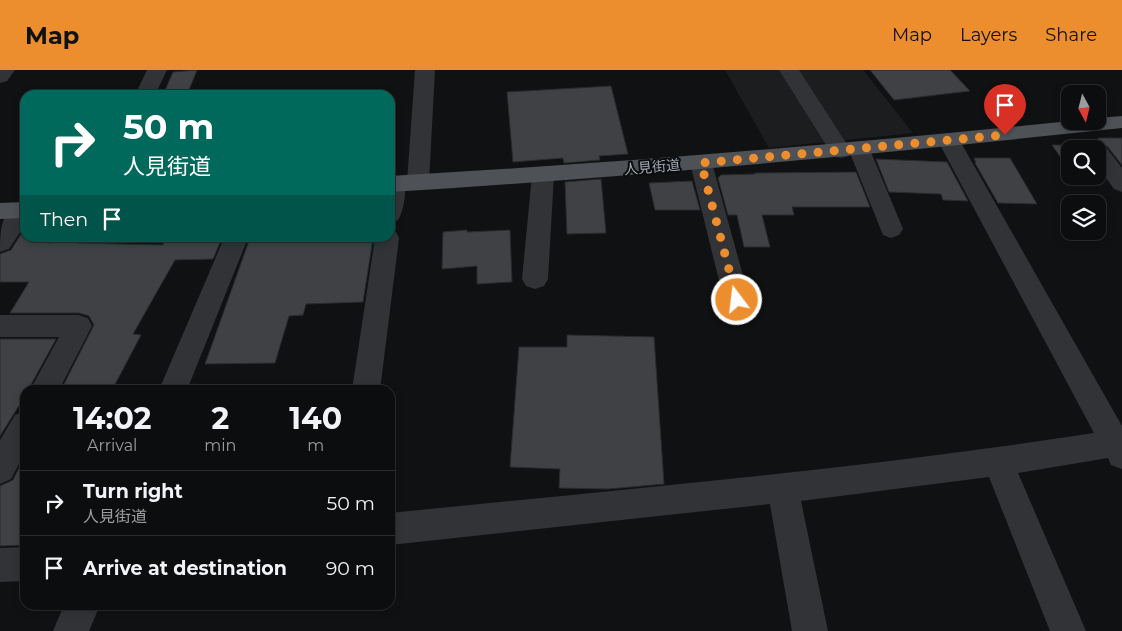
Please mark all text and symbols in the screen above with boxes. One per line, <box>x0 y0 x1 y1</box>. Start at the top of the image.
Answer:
text: Map <box>25 21 79 50</box>
text: Map <box>892 24 932 46</box>
text: Layers <box>960 24 1017 46</box>
text: Share <box>1045 24 1097 46</box>
pin <box>984 84 1026 135</box>
north arrow <box>1061 85 1106 130</box>
map controls <box>1061 85 1106 240</box>
icon: arrive <box>991 91 1019 119</box>
text: 50 m <box>123 105 214 148</box>
icon: right <box>40 110 105 175</box>
button: search <box>1061 140 1106 185</box>
text: 人見街道 <box>123 153 211 180</box>
street label: 人見街道 <box>623 156 681 178</box>
button: layers <box>1061 195 1106 240</box>
icon: arrive <box>98 205 126 233</box>
text: Then <box>40 208 88 231</box>
position arrow <box>710 273 762 325</box>
text: 14:02 <box>73 400 151 437</box>
text: 2 <box>211 400 229 437</box>
text: 140 <box>289 400 342 437</box>
text: Arrival <box>87 436 137 455</box>
text: min <box>204 436 236 455</box>
text: m <box>307 436 324 455</box>
text: Turn right <box>83 480 183 503</box>
icon: right <box>40 489 68 517</box>
text: 50 m <box>327 492 375 515</box>
text: 人見街道 <box>83 507 147 526</box>
icon: arrive <box>40 554 68 582</box>
text: Arrive at destination <box>83 557 287 580</box>
text: 90 m <box>326 557 375 580</box>

